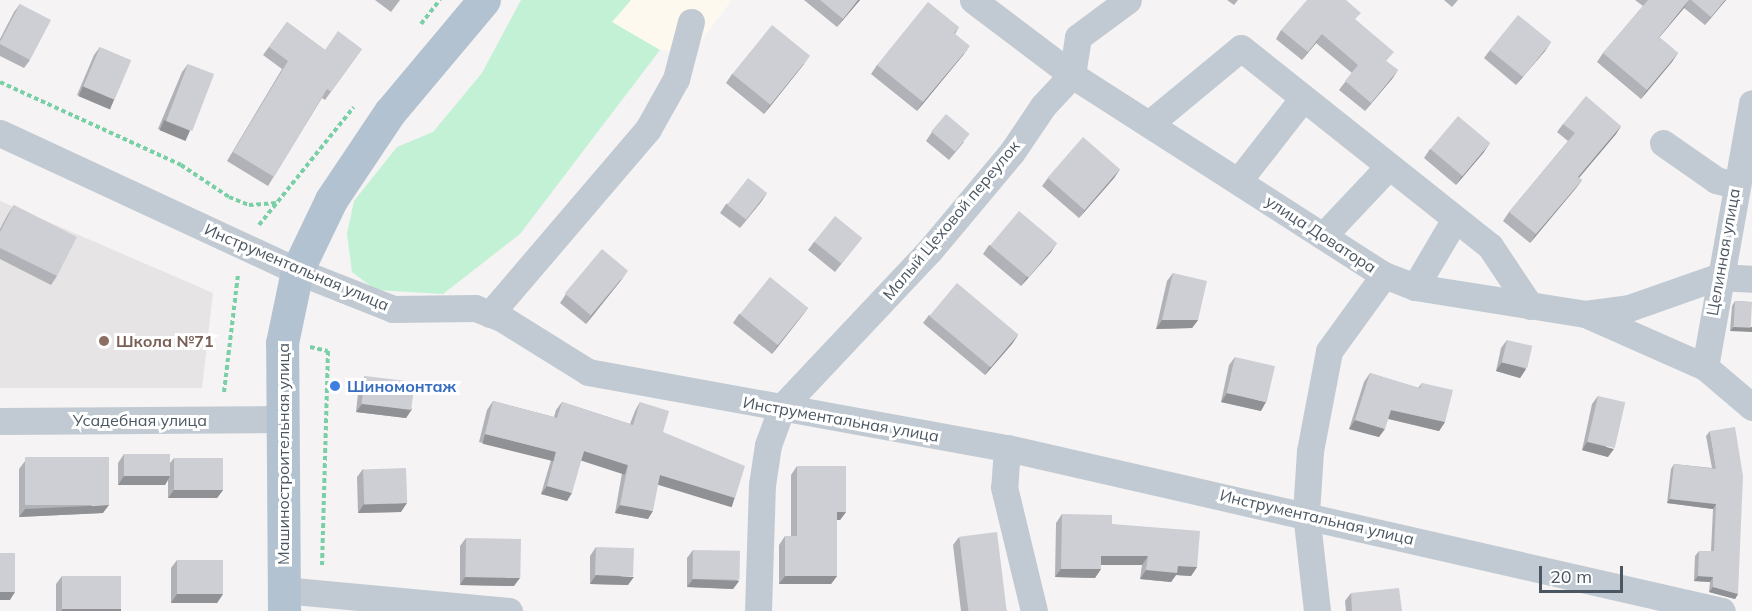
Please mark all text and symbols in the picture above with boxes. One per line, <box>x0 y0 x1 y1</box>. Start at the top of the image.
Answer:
street label: Малый Цеховой переулок <box>879 136 1023 304</box>
street label: Целинная улица <box>1702 187 1744 317</box>
street label: улица Доватора <box>1262 191 1380 277</box>
street label: Инструментальная улица <box>202 219 392 315</box>
place label: Школа №71 <box>116 331 214 351</box>
marker: Школа №71 <box>97 334 111 348</box>
street label: Машиностроительная улица <box>273 343 293 565</box>
place label: Шиномонтаж <box>347 376 456 396</box>
marker: Шиномонтаж <box>328 379 342 393</box>
street label: Инструментальная улица <box>742 392 940 446</box>
street label: Усадебная улица <box>73 410 207 430</box>
street label: Инструментальная улица <box>1218 485 1416 549</box>
scale bar <box>1542 554 1626 592</box>
text: 20 m <box>1550 565 1592 588</box>

